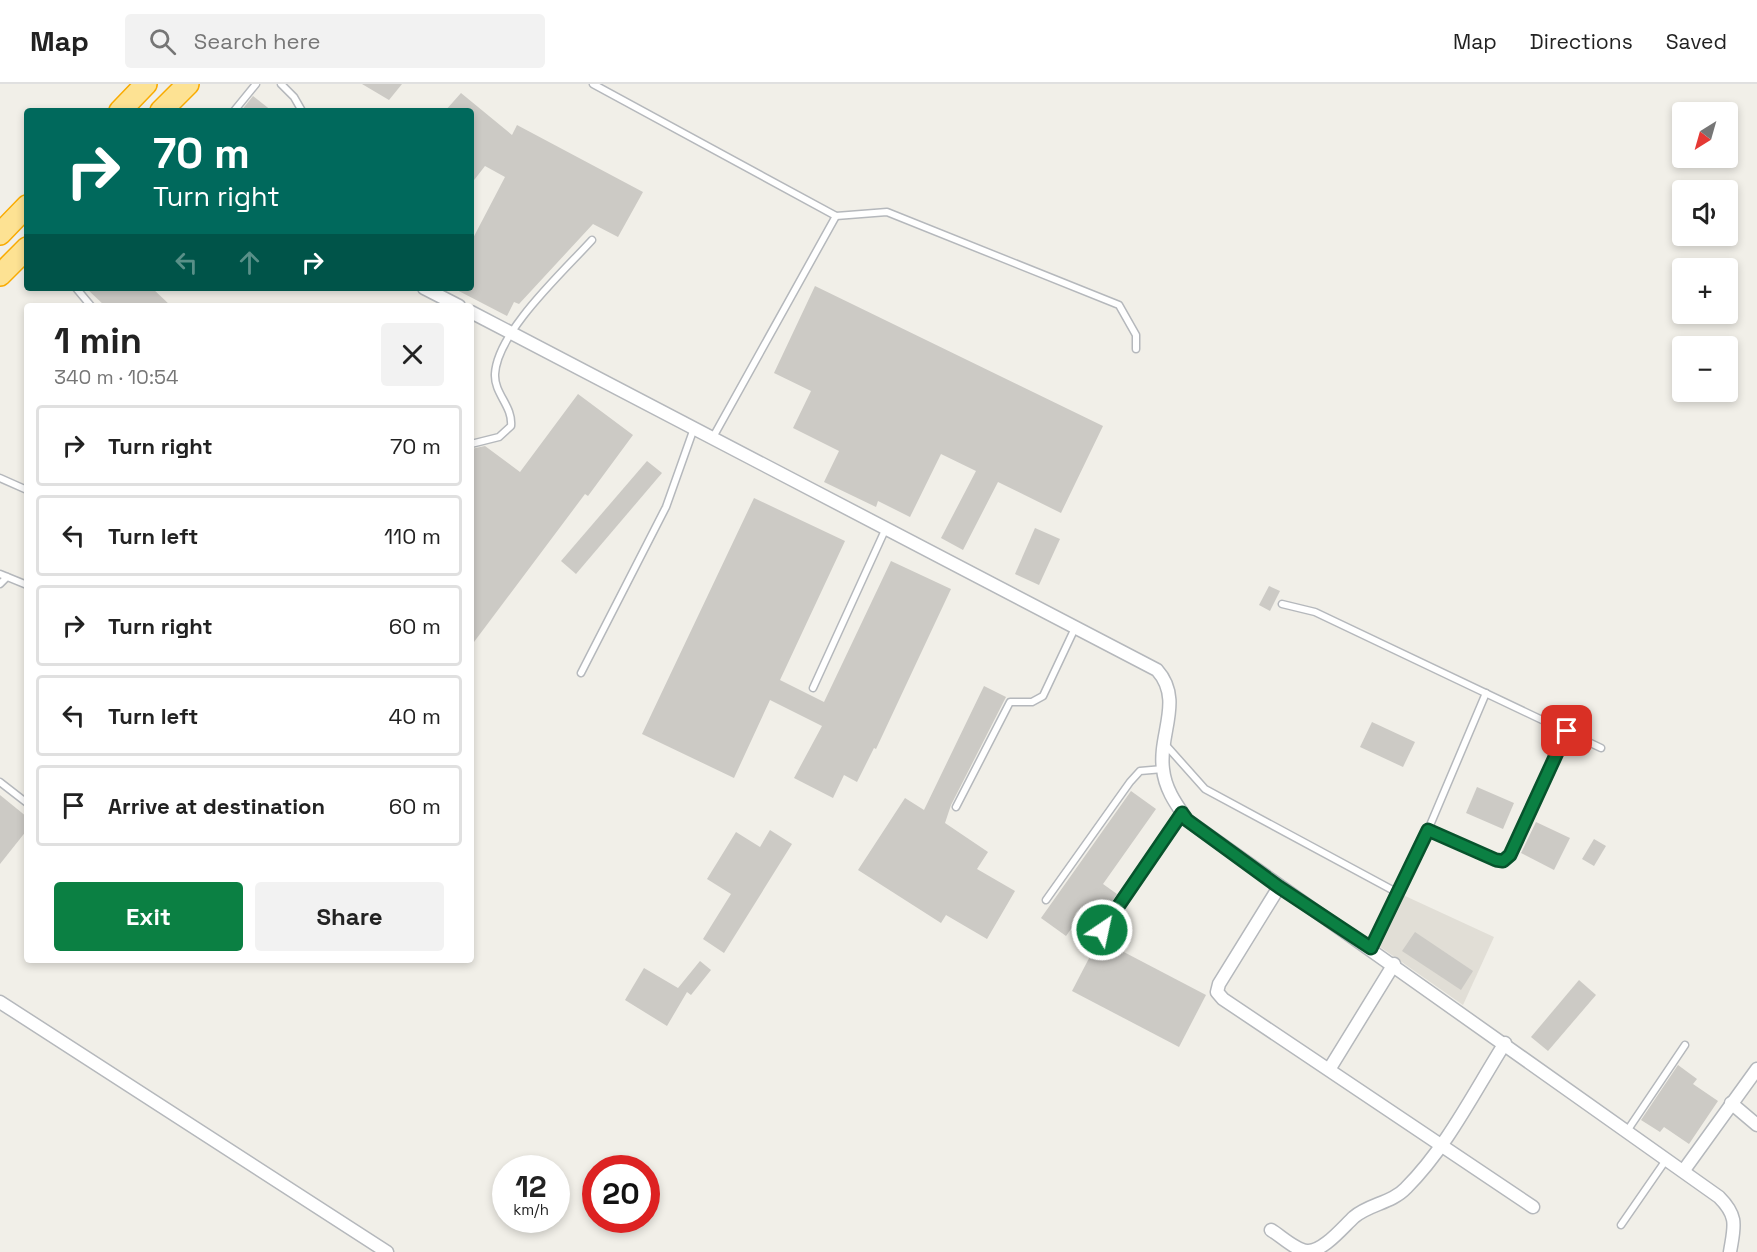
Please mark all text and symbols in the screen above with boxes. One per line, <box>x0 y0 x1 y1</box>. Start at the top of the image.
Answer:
search box <box>125 14 545 68</box>
text: Map <box>30 23 89 59</box>
icon: search <box>146 25 179 58</box>
text: Search here <box>194 27 321 55</box>
text: Map <box>1453 28 1497 55</box>
text: Directions <box>1530 28 1633 55</box>
text: Saved <box>1666 28 1727 55</box>
north arrow <box>1672 102 1738 168</box>
map controls <box>1672 102 1738 402</box>
text: 70 m <box>153 127 250 180</box>
icon: right <box>54 132 132 210</box>
text: Turn right <box>153 179 280 214</box>
button: sound <box>1672 180 1738 246</box>
icon: left <box>170 246 203 279</box>
icon: ahead <box>233 246 266 279</box>
icon: right <box>296 246 329 279</box>
button: + <box>1672 258 1738 324</box>
text: 1 min <box>54 318 142 364</box>
button: close <box>381 323 444 386</box>
button: − <box>1672 336 1738 402</box>
text: 340 m · 10:54 <box>54 364 178 390</box>
icon: right <box>57 429 90 462</box>
text: Turn right <box>108 432 213 460</box>
text: 70 m <box>390 432 441 460</box>
icon: left <box>57 519 90 552</box>
text: Turn left <box>108 522 198 550</box>
text: 110 m <box>384 522 441 550</box>
icon: right <box>57 609 90 642</box>
text: Turn right <box>108 612 213 640</box>
text: 60 m <box>389 612 441 640</box>
icon: left <box>57 699 90 732</box>
text: Turn left <box>108 702 198 730</box>
text: 40 m <box>389 702 441 730</box>
pin <box>1541 705 1592 756</box>
icon: arrive <box>1550 714 1583 747</box>
icon: arrive <box>57 789 90 822</box>
text: Arrive at destination <box>108 792 325 820</box>
text: 60 m <box>389 792 441 820</box>
button: Exit <box>54 882 243 951</box>
button: Share <box>255 882 444 951</box>
position arrow <box>1070 898 1134 962</box>
speed limit sign: 20 <box>582 1155 660 1233</box>
text: 12 <box>515 1167 547 1206</box>
text: km/h <box>513 1200 549 1219</box>

